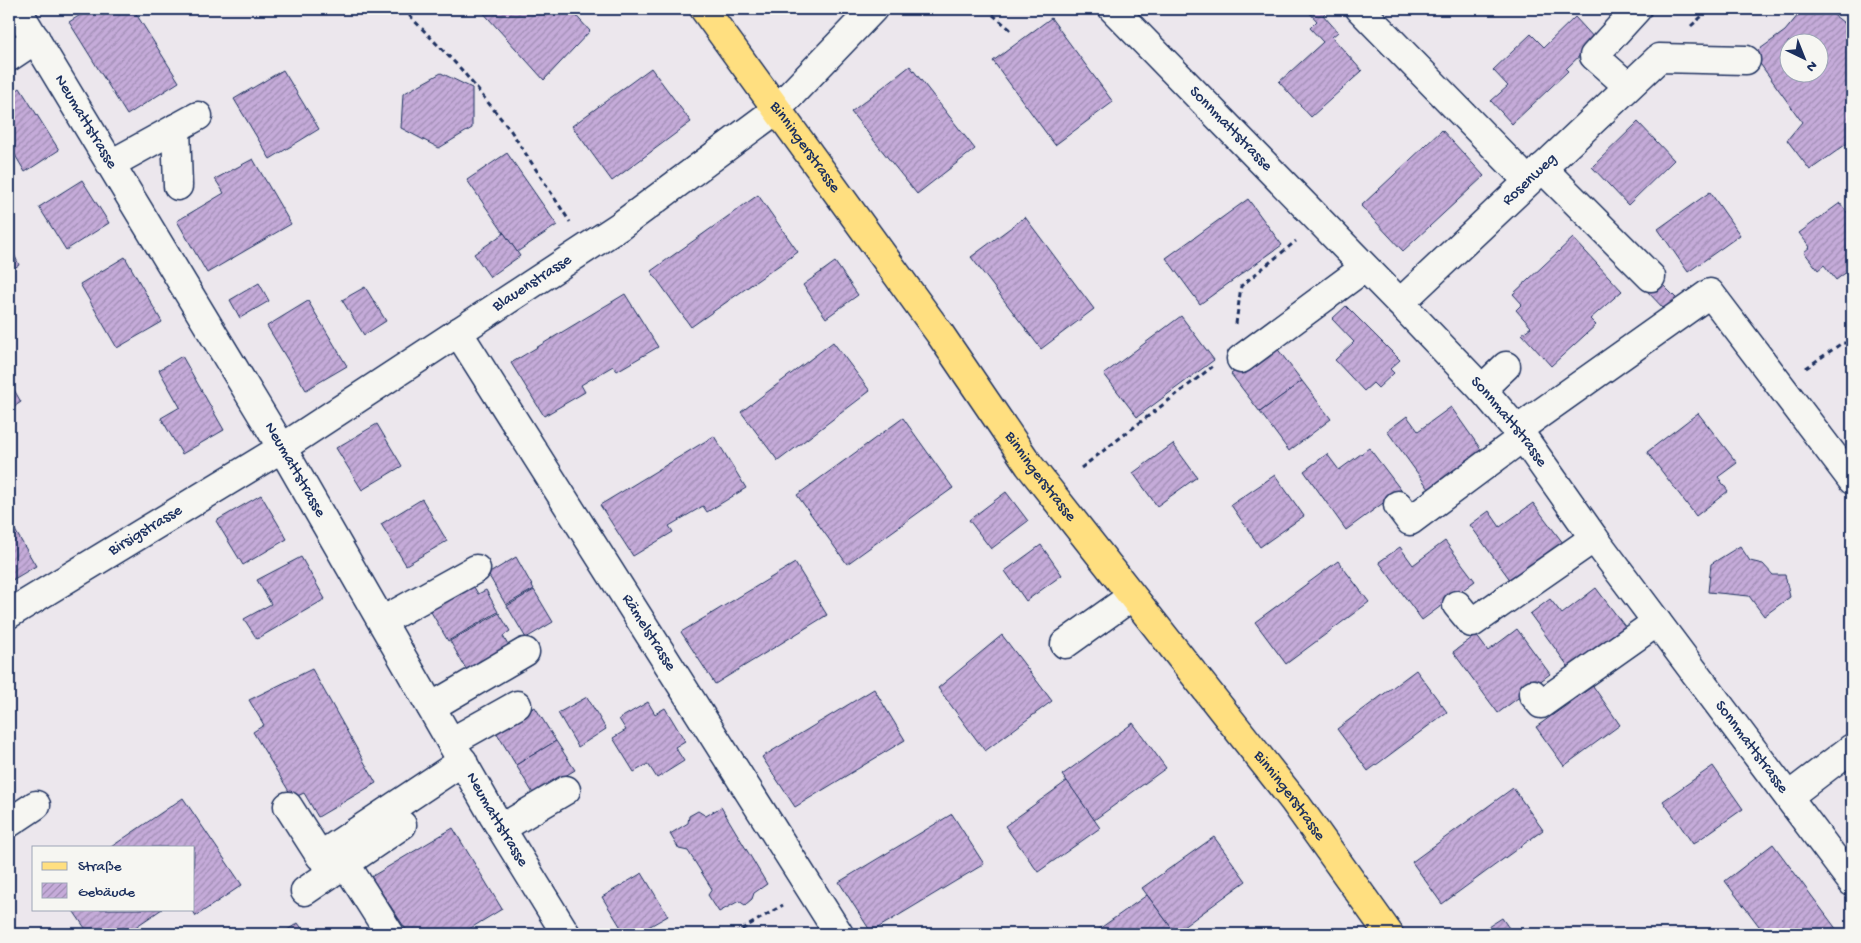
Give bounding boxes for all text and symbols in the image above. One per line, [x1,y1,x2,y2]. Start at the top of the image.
north arrow [1778,32,1828,82]
text: N [1802,56,1820,75]
street label: Neumattstrasse [50,71,121,173]
street label: Sonnmattstrasse [1185,83,1277,176]
street label: Binningerstrasse [764,97,844,197]
street label: Rosenweg [1499,150,1561,210]
street label: Blauenstrasse [488,250,576,317]
street label: Sonnmattstrasse [1466,373,1551,472]
street label: Neumattstrasse [259,419,330,521]
street label: Binningerstrasse [999,427,1080,526]
street label: Birsigstrasse [105,501,187,561]
street label: Rämelstrasse [617,591,680,675]
street label: Sonnmattstrasse [1710,697,1792,798]
street label: Binningerstrasse [1248,746,1330,845]
street label: Neumattstrasse [461,769,532,871]
legend [32,846,195,910]
text: Straße [78,858,122,876]
text: Gebäude [78,884,135,902]

